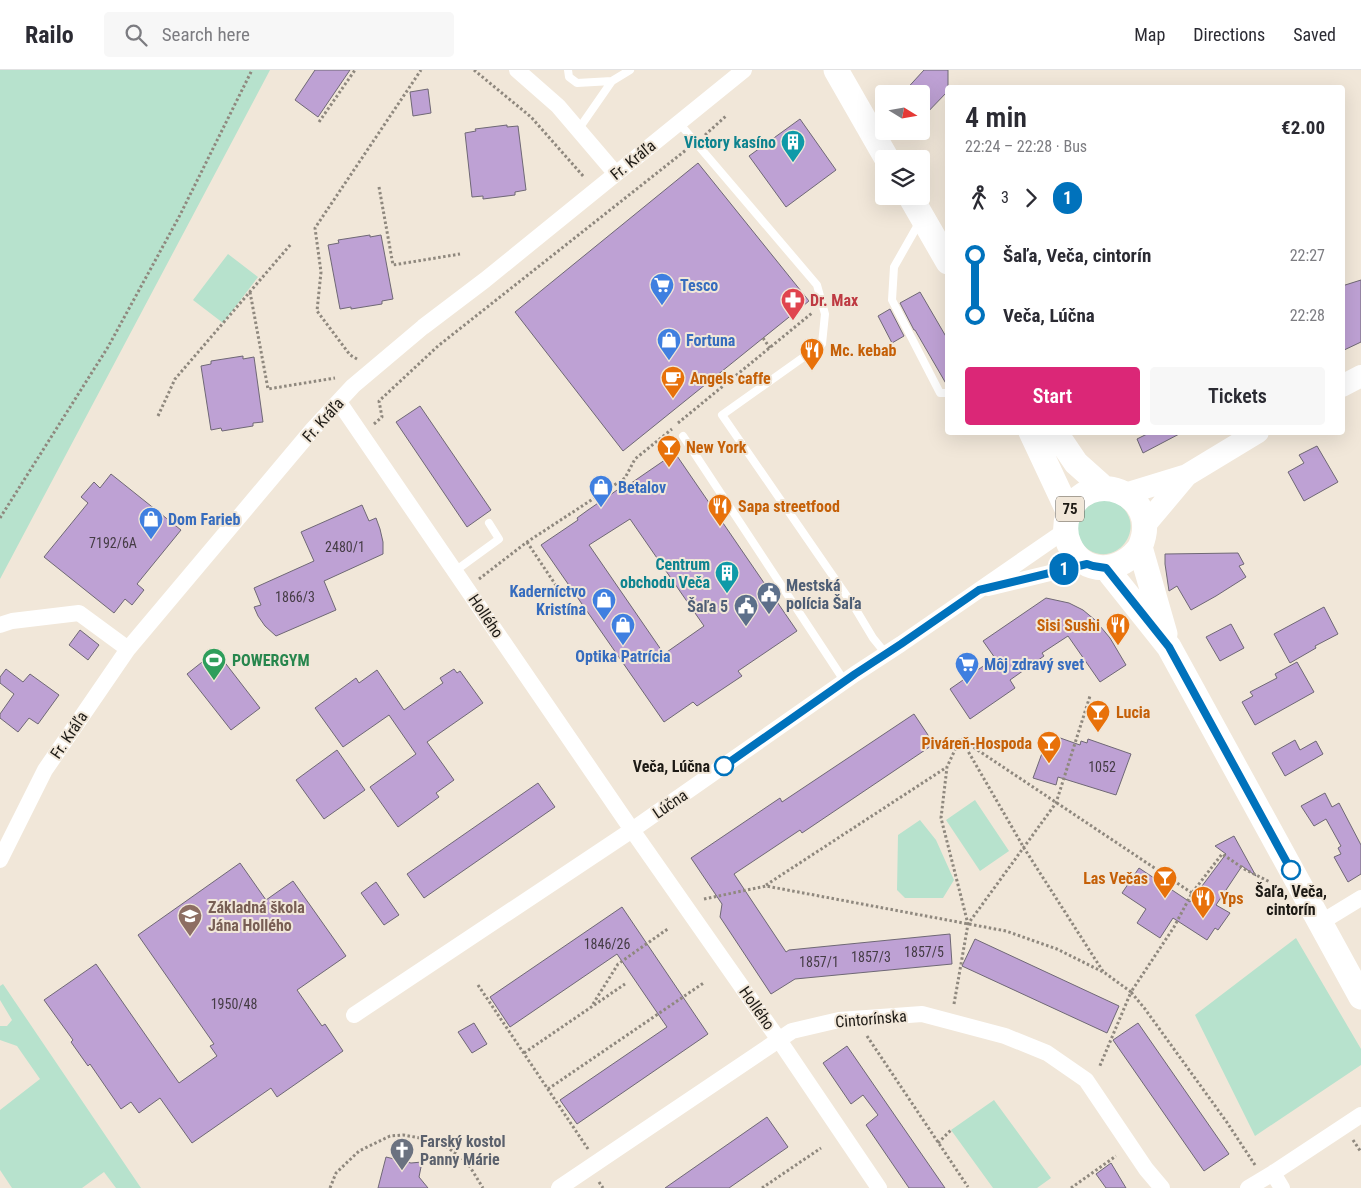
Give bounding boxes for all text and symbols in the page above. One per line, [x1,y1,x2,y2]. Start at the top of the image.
search box [104,12,454,57]
text: Railo [25,21,74,49]
icon: search [122,21,150,49]
text: Search here [162,23,250,46]
text: Map [1134,24,1165,45]
text: Directions [1193,24,1265,45]
text: Saved [1293,24,1336,45]
north arrow [875,85,930,140]
map controls [875,85,930,205]
text: 4 min [965,101,1027,134]
text: €2.00 [1281,116,1325,139]
building icon: Victory kasíno [780,129,806,163]
place label: Victory kasíno [684,133,776,152]
street label: Fr. Kráľa [607,136,659,184]
text: 22:24 – 22:28 · Bus [965,137,1087,156]
button: layers [875,150,930,205]
icon: walk [965,184,993,212]
icon: forward [1017,184,1045,212]
text: 1 [1063,187,1072,208]
text: 3 [1001,188,1009,207]
text: Šaľa, Veča, cintorín [1003,244,1151,267]
text: 22:27 [1290,246,1325,265]
supermarket icon: Tesco [649,272,675,306]
place label: Tesco [680,276,718,295]
pharmacy icon: Dr. Max [780,287,806,321]
place label: Dr. Max [810,291,859,310]
text: Veča, Lúčna [1003,304,1095,327]
text: 22:28 [1290,306,1325,325]
shop icon: Fortuna [656,327,682,361]
place label: Fortuna [686,331,736,350]
restaurant icon: Mc. kebab [799,337,825,371]
place label: Mc. kebab [830,341,896,360]
cafe icon: Angels caffe [660,365,686,399]
button: Start [965,367,1140,425]
button: Tickets [1150,367,1325,425]
place label: Angels caffe [690,369,771,388]
street label: Fr. Kráľa [298,394,348,446]
bar icon: New York [656,434,682,468]
place label: New York [686,438,747,457]
shop icon: Betalov [588,474,614,508]
place label: Betalov [618,478,666,497]
restaurant icon: Sapa streetfood [707,493,733,527]
road number: 75 [1056,496,1084,522]
place label: Sapa streetfood [738,497,840,516]
shop icon: Dom Farieb [138,506,164,540]
place label: Dom Farieb [168,510,240,529]
house number: 7192/6A [89,535,137,551]
house number: 2480/1 [325,539,365,555]
line badge: 1 [1048,553,1080,585]
place label: Centrum obchodu Veča [620,555,710,592]
text: 1 [1059,558,1069,579]
building icon: Centrum obchodu Veča [714,560,740,594]
place label: Mestská polícia Šaľa [786,576,862,613]
public building icon: Mestská polícia Šaľa [756,581,782,615]
place label: Kaderníctvo Kristína [509,582,586,619]
shop icon: Kaderníctvo Kristína [591,587,617,621]
house number: 1866/3 [275,589,315,605]
street label: Hollého [465,591,507,641]
public building icon: Šaľa 5 [733,593,759,627]
place label: Šaľa 5 [687,597,728,616]
shop icon: Optika Patrícia [610,612,636,646]
restaurant icon: Sisi Sushi [1105,612,1131,646]
place label: Sisi Sushi [1037,616,1100,635]
sports icon: POWERGYM [201,647,227,681]
place label: Optika Patrícia [575,647,671,666]
place label: POWERGYM [232,651,310,670]
supermarket icon: Môj zdravý svet [954,651,980,685]
place label: Môj zdravý svet [984,655,1084,674]
bar icon: Lucia [1085,699,1111,733]
place label: Lucia [1116,703,1151,722]
street label: Fr. Kráľa [46,708,92,762]
bar icon: Piváreň-Hospoda [1036,730,1062,764]
place label: Piváreň-Hospoda [921,734,1032,753]
marker: Veča, Lúčna [714,756,734,776]
place label: Veča, Lúčna [633,757,710,776]
house number: 1052 [1088,759,1116,775]
street label: Lúčna [649,786,691,822]
marker: Šaľa, Veča, cintorín [1281,860,1301,880]
bar icon: Las Večas [1152,865,1178,899]
place label: Las Večas [1083,869,1148,888]
place label: Šaľa, Veča, cintorín [1255,882,1327,919]
restaurant icon: Yps [1190,885,1216,919]
place label: Yps [1220,889,1244,908]
place label: Základná škola Jána Hollého [208,898,305,935]
school or university icon: Základná škola Jána Hollého [177,903,203,937]
house number: 1846/26 [584,936,630,952]
house number: 1857/5 [904,944,944,960]
house number: 1857/3 [851,949,891,965]
house number: 1857/1 [799,954,839,970]
street label: Hollého [735,983,779,1033]
house number: 1950/48 [211,996,257,1012]
street label: Cintorínska [834,1006,908,1032]
place label: Farský kostol Panny Márie [420,1132,505,1169]
church icon: Farský kostol Panny Márie [389,1137,415,1171]

